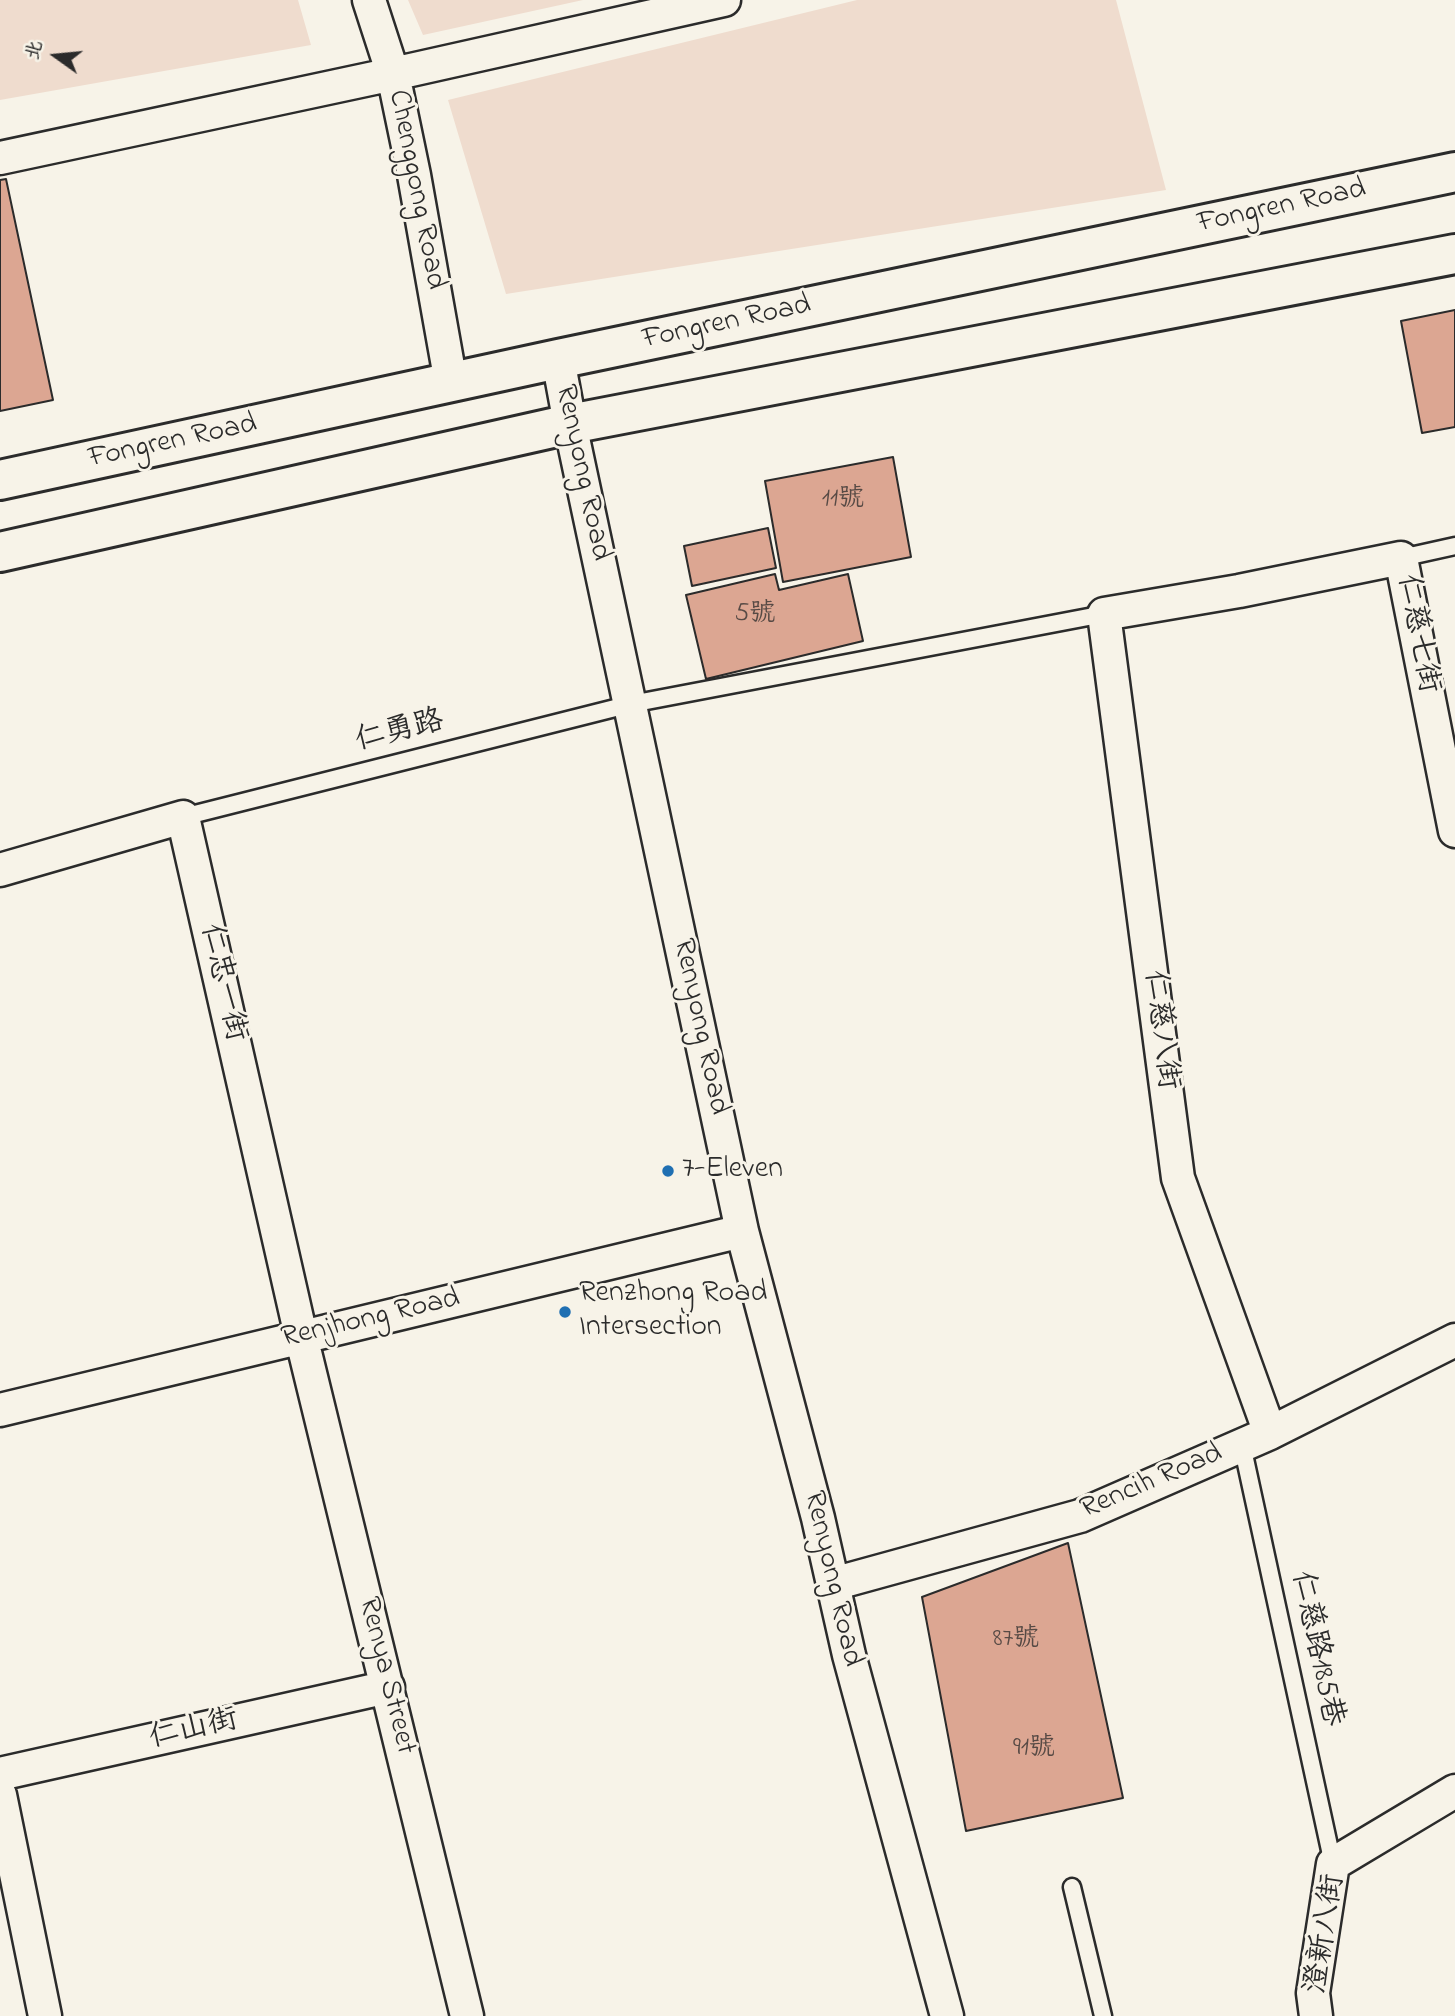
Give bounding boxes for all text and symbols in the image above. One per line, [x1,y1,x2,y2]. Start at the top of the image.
north arrow [21,21,91,91]
text: 北 [20,38,51,63]
street label: Chenggong Road [378,87,452,293]
street label: Fongren Road [1195,173,1369,243]
street label: Fongren Road [640,289,814,359]
street label: Renyong Road [545,382,617,564]
street label: Fongren Road [86,408,260,478]
house number: 11號 [822,485,864,517]
street label: 仁慈七街 [1387,572,1445,696]
house number: 5號 [735,600,775,632]
street label: 仁勇路 [352,705,448,761]
street label: 仁忠一街 [190,920,252,1046]
street label: Renyong Road [663,936,735,1118]
street label: 仁慈八街 [1134,968,1184,1092]
place label: 7-Eleven [682,1153,783,1189]
marker: 7-Eleven [660,1163,676,1179]
place label: Renzhong Road Intersection [579,1277,767,1348]
street label: Renjhong Road [278,1282,464,1358]
marker: Renzhong Road Intersection [557,1304,573,1320]
street label: Rencih Road [1076,1437,1228,1529]
street label: Renyong Road [793,1488,869,1670]
street label: 仁慈路185巷 [1281,1568,1349,1730]
street label: Renya Street [348,1594,422,1758]
house number: 87號 [993,1625,1039,1657]
street label: 仁山街 [146,1703,242,1759]
house number: 91號 [1013,1734,1055,1766]
street label: 澄新八街 [1300,1872,1354,1996]

